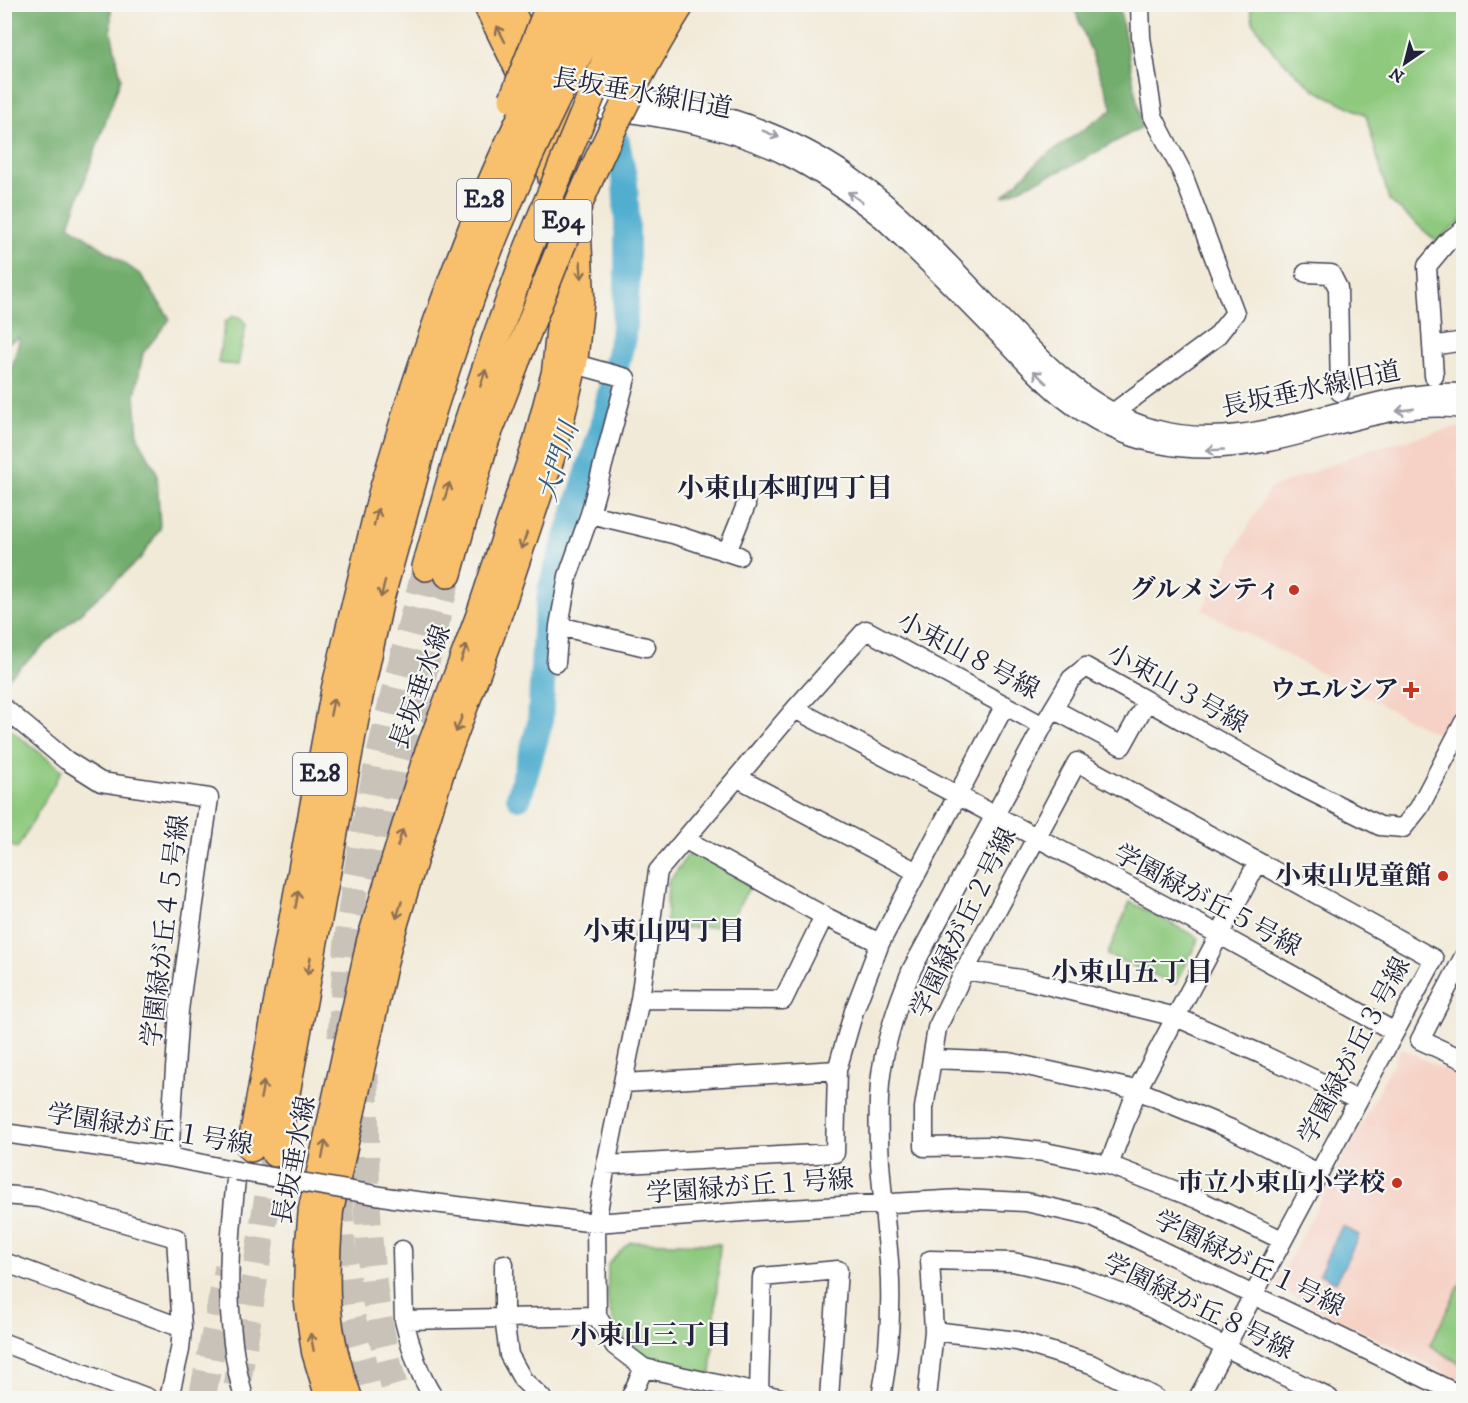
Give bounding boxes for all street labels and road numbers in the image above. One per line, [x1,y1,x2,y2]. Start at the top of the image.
street label: 長坂垂水線旧道 [550,62,734,126]
road number: E28 [457,179,511,221]
road number: E94 [534,200,592,242]
street label: 長坂垂水線旧道 [1219,355,1403,425]
street label: 小束山８号線 [891,605,1045,707]
street label: 長坂垂水線 [383,620,459,754]
street label: 小束山３号線 [1101,637,1253,741]
road number: E28 [293,753,347,795]
street label: 学園緑が丘４５号線 [135,813,197,1049]
street label: 学園緑が丘２号線 [904,822,1024,1024]
street label: 学園緑が丘５号線 [1107,838,1307,964]
street label: 学園緑が丘３号線 [1292,951,1418,1151]
street label: 長坂垂水線 [266,1093,324,1227]
street label: 学園緑が丘１号線 [45,1097,255,1163]
street label: 学園緑が丘１号線 [645,1163,855,1211]
street label: 学園緑が丘１号線 [1148,1204,1350,1324]
street label: 学園緑が丘８号線 [1097,1247,1299,1367]

